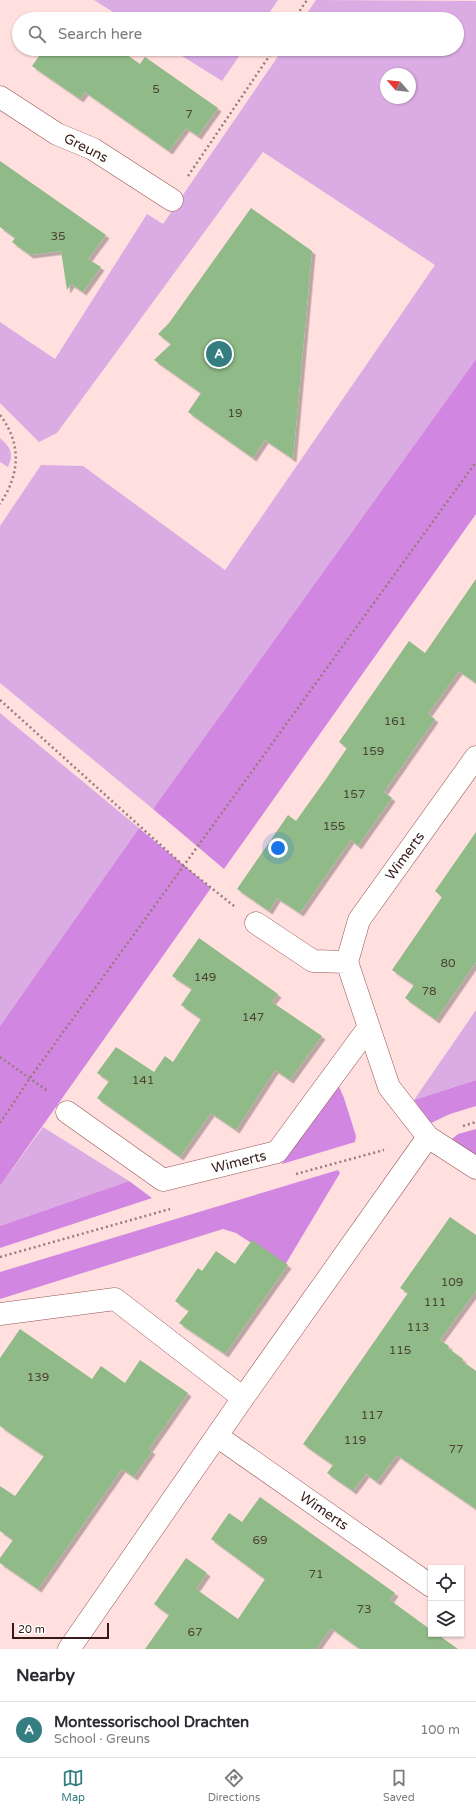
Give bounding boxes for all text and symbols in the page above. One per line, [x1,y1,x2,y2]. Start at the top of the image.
search box [12,12,464,56]
icon: search [26,23,48,45]
text: Search here [58,25,142,43]
north arrow [380,68,416,104]
house number: 5 [152,82,160,96]
house number: 7 [185,107,193,121]
street label: Greuns [61,130,111,166]
house number: 35 [50,229,66,243]
pin: A [206,339,232,369]
house number: 19 [227,406,243,420]
house number: 161 [384,714,406,728]
house number: 159 [362,744,384,758]
house number: 157 [343,787,365,801]
house number: 155 [323,819,345,833]
street label: Wimerts [382,828,428,884]
your location [268,838,288,858]
house number: 80 [440,956,456,970]
house number: 149 [194,970,216,984]
house number: 78 [421,984,437,998]
house number: 147 [242,1010,264,1024]
house number: 141 [132,1073,154,1087]
street label: Wimerts [210,1147,268,1177]
house number: 109 [441,1275,463,1289]
house number: 111 [424,1295,446,1309]
house number: 113 [407,1320,429,1334]
house number: 115 [389,1343,411,1357]
house number: 139 [27,1370,49,1384]
house number: 117 [361,1408,383,1422]
house number: 119 [344,1433,366,1447]
house number: 77 [448,1442,464,1456]
street label: Wimerts [296,1488,352,1534]
house number: 69 [252,1533,268,1547]
map controls [428,1565,464,1637]
button: locate [428,1565,464,1601]
house number: 71 [308,1567,324,1581]
button: layers [428,1601,464,1637]
house number: 73 [356,1602,372,1616]
scale bar [12,1621,109,1640]
text: 20 m [18,1623,45,1636]
house number: 67 [187,1625,203,1639]
text: Nearby [16,1665,75,1686]
text: Montessorischool Drachten [54,1713,249,1731]
text: A [24,1722,34,1738]
text: 100 m [420,1722,460,1738]
text: School · Greuns [54,1731,150,1747]
tab: Map [61,1767,85,1804]
tab: Directions [208,1767,260,1804]
tab: Saved [383,1767,415,1804]

